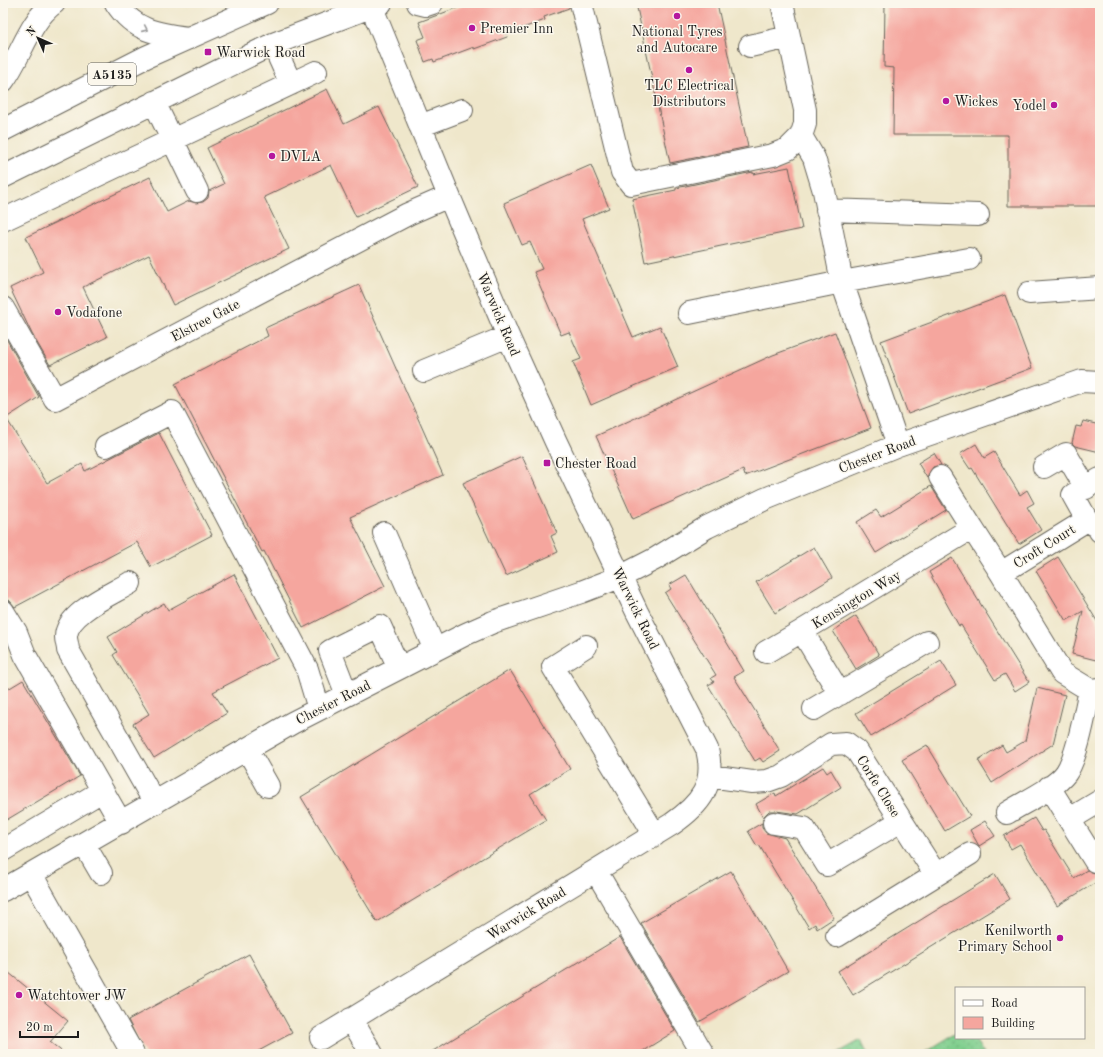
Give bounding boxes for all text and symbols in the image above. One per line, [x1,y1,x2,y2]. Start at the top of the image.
marker: National Tyres and Autocare [672,11,682,21]
north arrow [18,18,58,58]
place label: Premier Inn [480,22,554,36]
marker: Premier Inn [467,23,477,33]
one-way arrow [141,24,148,32]
text: N [25,25,39,39]
place label: National Tyres and Autocare [631,25,723,55]
place label: Warwick Road [216,46,306,60]
marker: Warwick Road [203,47,213,57]
road number: A5135 [88,63,136,85]
marker: TLC Electrical Distributors [684,65,694,75]
place label: TLC Electrical Distributors [644,79,734,109]
place label: Wickes [954,95,998,109]
marker: Wickes [941,96,951,106]
place label: Yodel [1012,99,1046,113]
marker: Yodel [1049,100,1059,110]
place label: DVLA [280,150,321,164]
marker: DVLA [267,151,277,161]
street label: Warwick Road [474,270,522,358]
street label: Elstree Gate [169,297,242,345]
place label: Vodafone [66,306,122,320]
marker: Vodafone [53,307,63,317]
street label: Chester Road [837,434,918,476]
place label: Chester Road [555,457,637,471]
marker: Chester Road [542,458,552,468]
street label: Croft Court [1011,522,1078,571]
street label: Warwick Road [609,565,661,652]
street label: Kensington Way [810,568,904,632]
street label: Chester Road [294,678,373,728]
street label: Corfe Close [854,753,903,820]
street label: Warwick Road [484,885,569,943]
place label: Kenilworth Primary School [958,924,1052,954]
marker: Kenilworth Primary School [1055,933,1065,943]
legend [955,987,1085,1039]
place label: Watchtower JW [27,989,127,1003]
marker: Watchtower JW [14,990,24,1000]
text: Road [991,998,1018,1010]
scale bar [20,1013,78,1039]
text: Building [991,1018,1035,1030]
text: 20 m [26,1022,53,1034]

